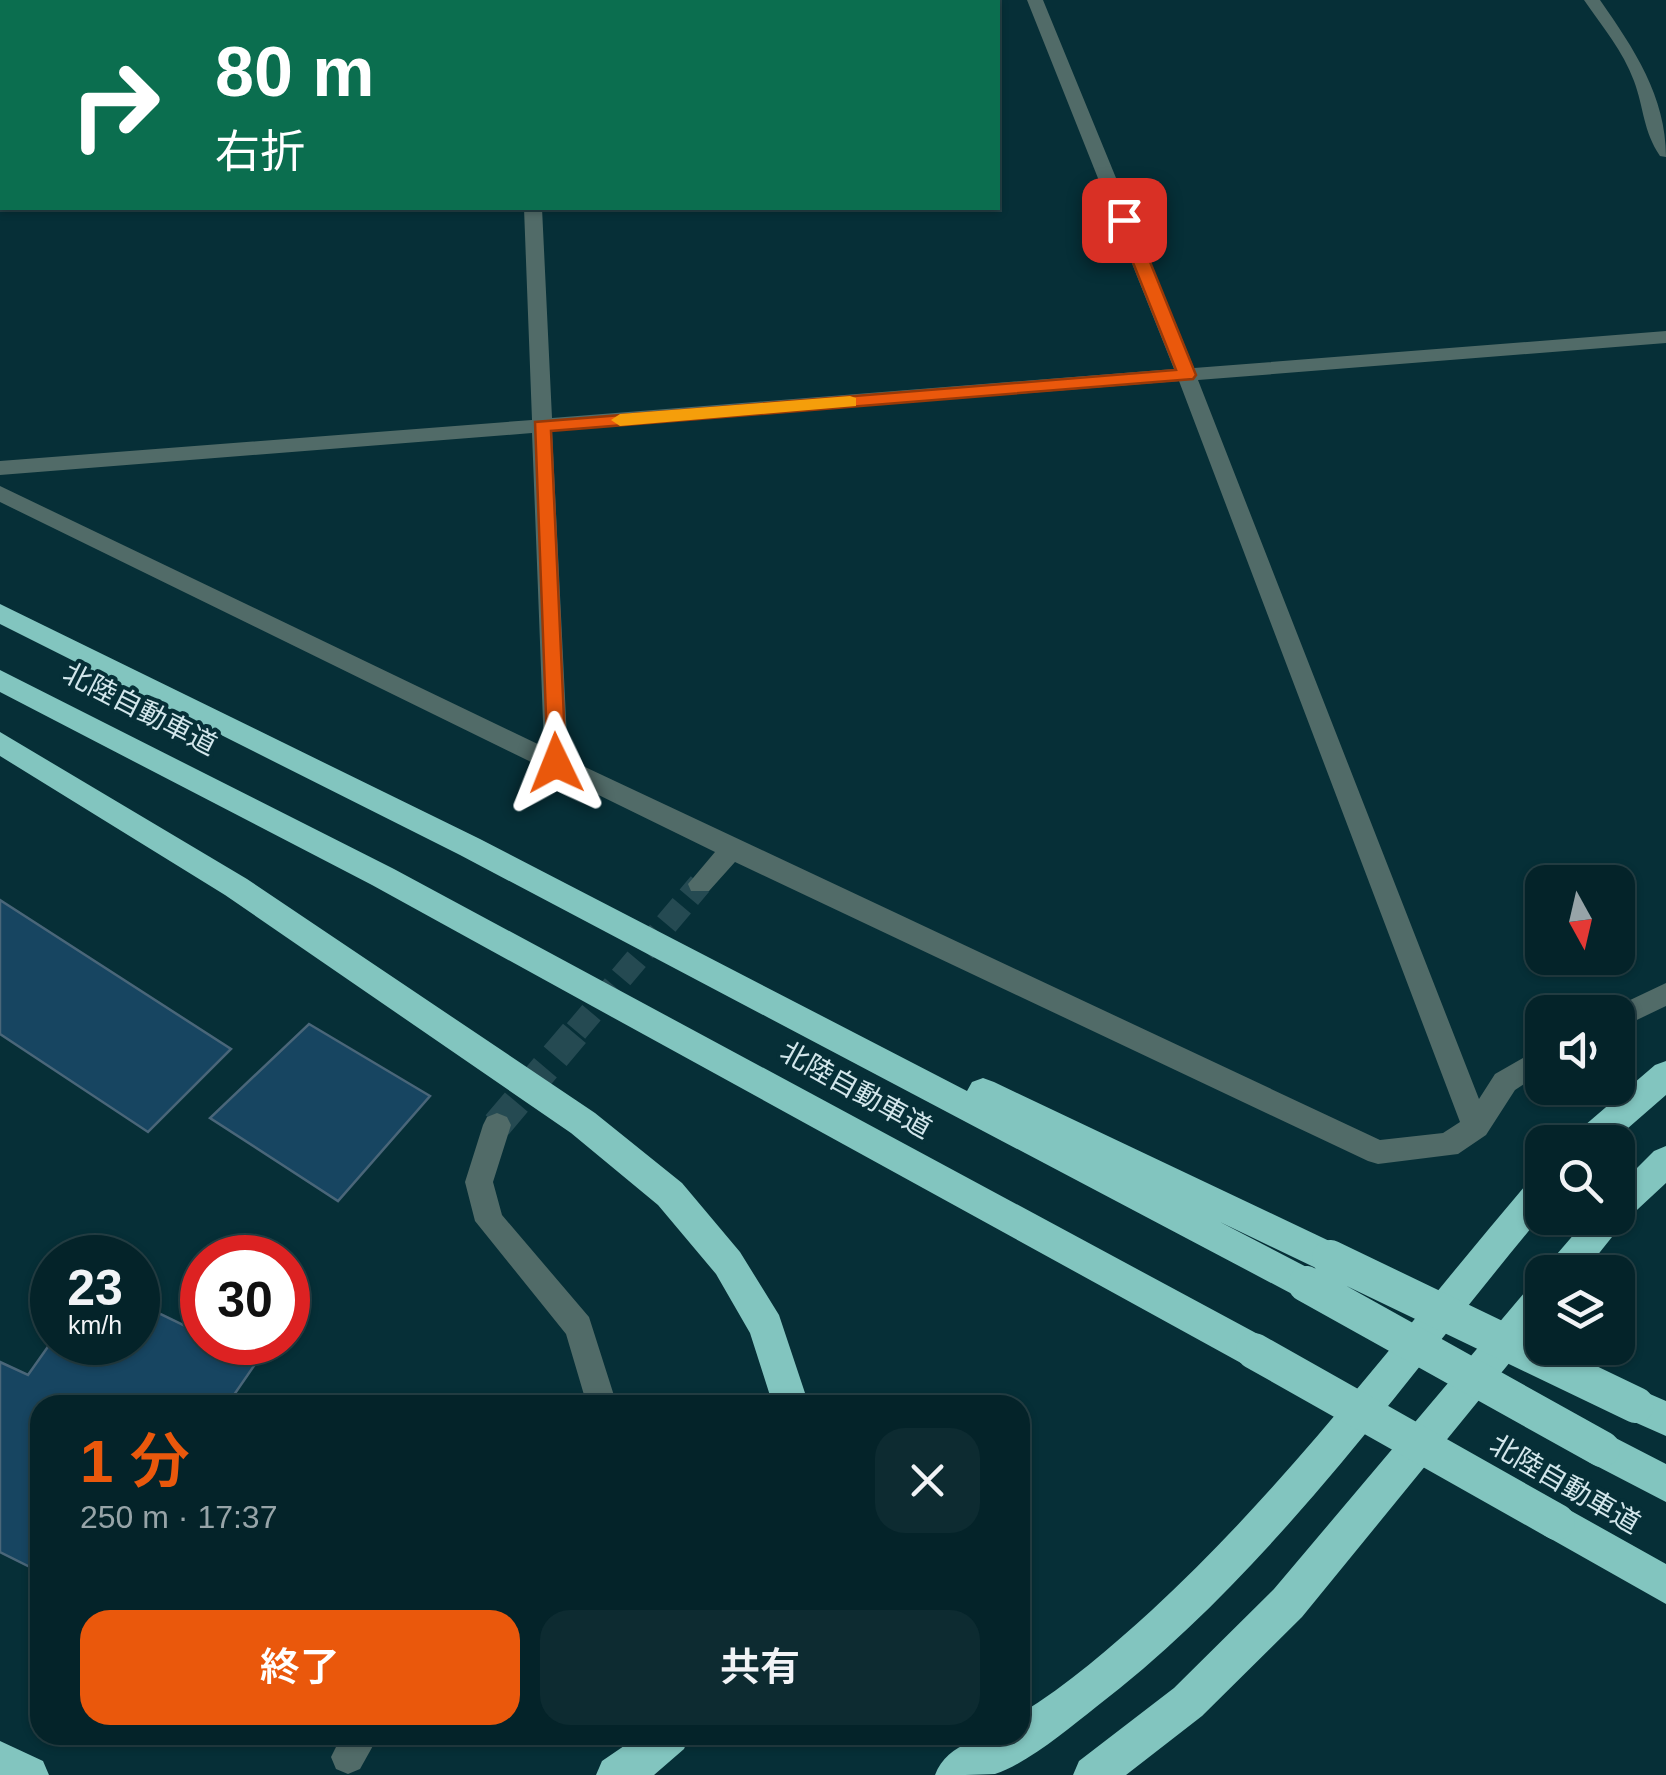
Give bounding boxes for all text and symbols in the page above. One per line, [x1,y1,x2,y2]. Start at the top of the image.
text: 80 m [215,33,375,111]
icon: right [50,40,180,170]
text: 右折 [215,126,305,177]
pin [1082,178,1167,263]
icon: arrive [1097,193,1152,248]
street label: 北陸自動車道 [58,657,222,761]
position arrow [504,711,608,815]
north arrow [1525,865,1635,975]
map controls [1525,865,1635,1365]
button: sound [1525,995,1635,1105]
street label: 北陸自動車道 [775,1036,937,1144]
button: search [1525,1125,1635,1235]
speed limit sign: 30 [180,1235,310,1365]
button: layers [1525,1255,1635,1365]
text: 23 [67,1260,123,1316]
text: km/h [68,1311,122,1339]
text: 1 分 [80,1428,190,1495]
button: close [875,1428,980,1533]
street label: 北陸自動車道 [1484,1429,1646,1539]
text: 250 m · 17:37 [80,1499,277,1535]
button: 終了 [80,1610,520,1725]
button: 共有 [540,1610,980,1725]

